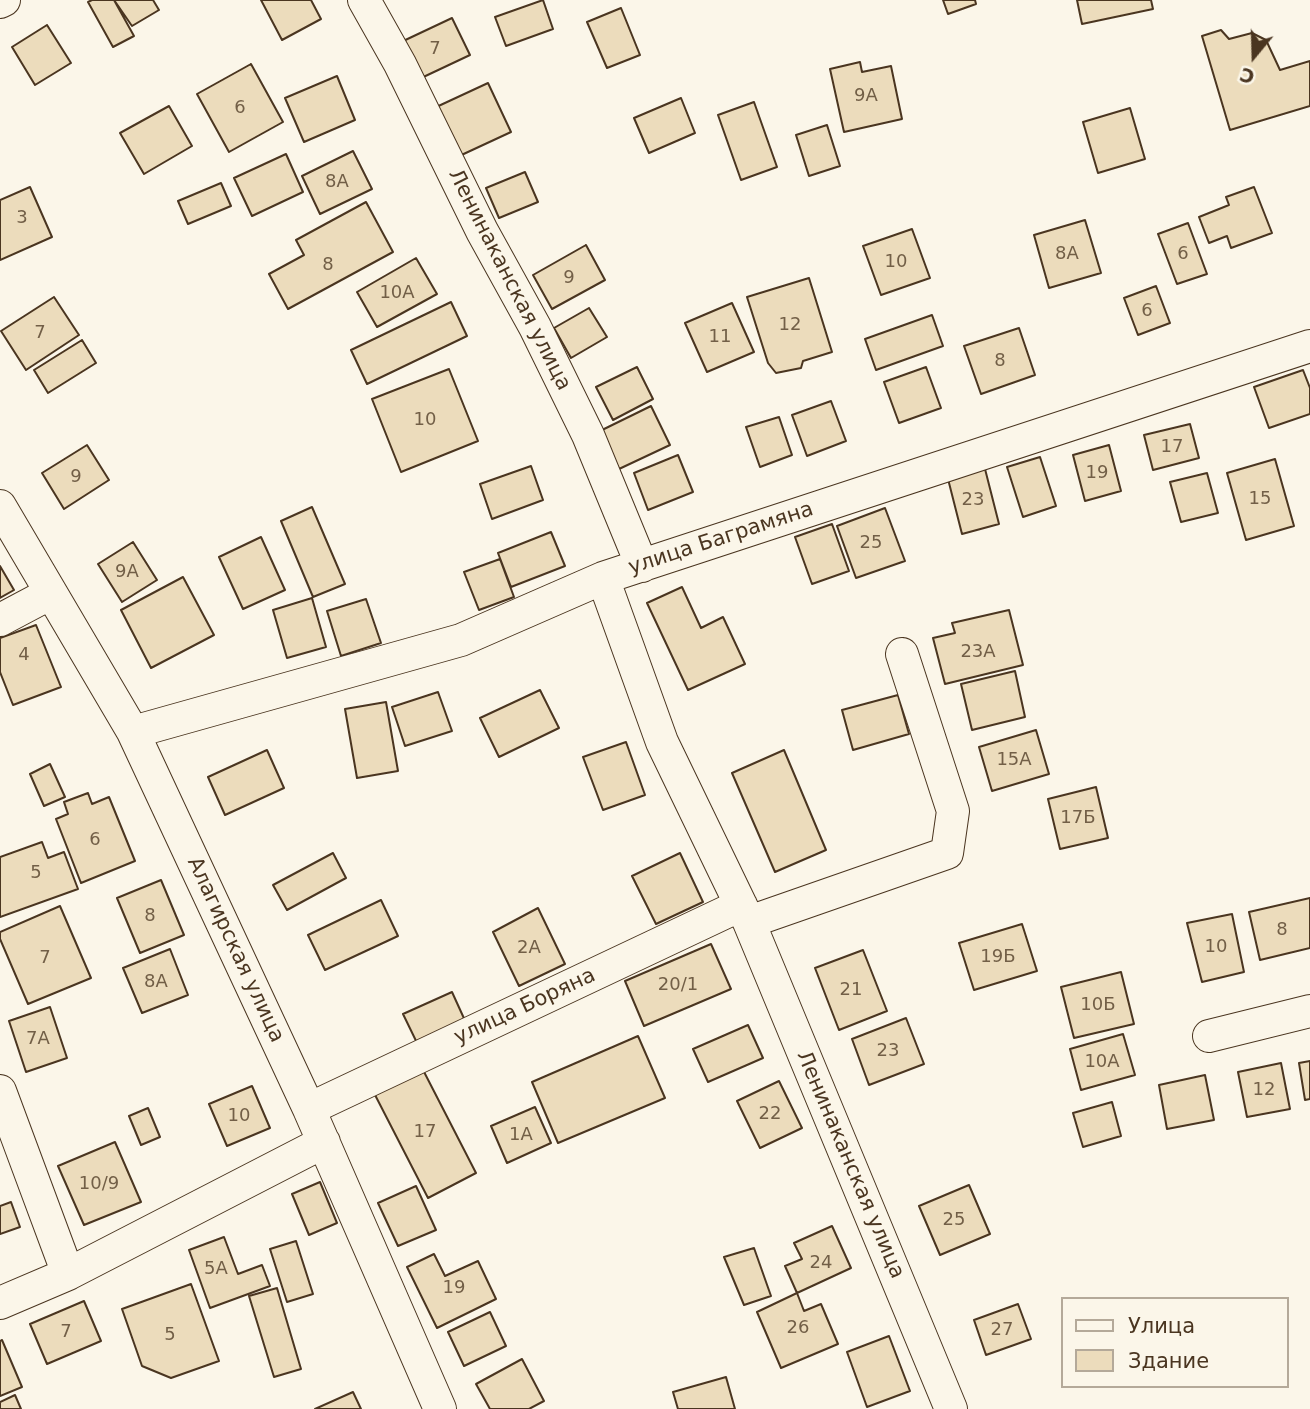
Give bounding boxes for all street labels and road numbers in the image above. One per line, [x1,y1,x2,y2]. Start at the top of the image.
street label: Ленинаканская улица [442,165,576,395]
street label: улица Баграмяна [625,497,817,581]
street label: Алагирская улица [181,853,289,1047]
street label: улица Боряна [450,963,600,1051]
street label: Ленинаканская улица [791,1047,909,1283]

